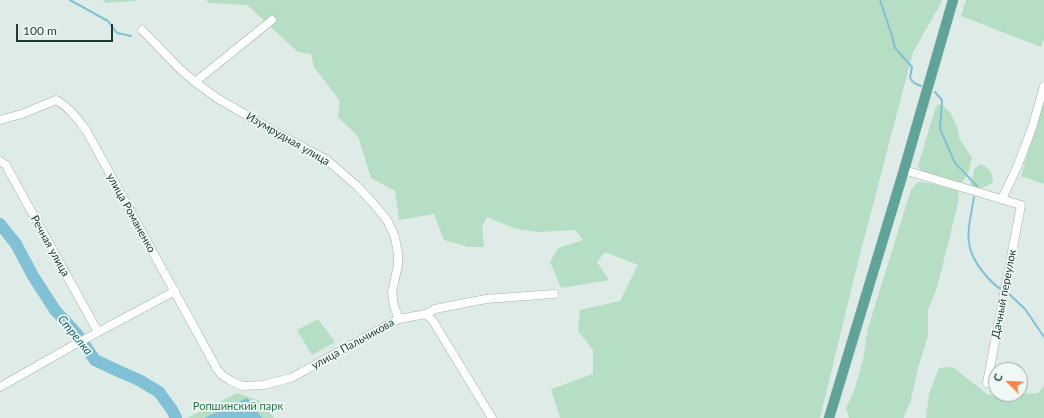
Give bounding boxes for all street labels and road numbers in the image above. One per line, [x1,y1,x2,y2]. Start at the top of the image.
street label: Изумрудная улица [244,110,332,168]
street label: улица Романенко [104,171,158,255]
street label: Речная улица [28,213,72,279]
street label: Дачный переулок [989,248,1019,340]
street label: улица Пальчикова [309,316,397,372]

